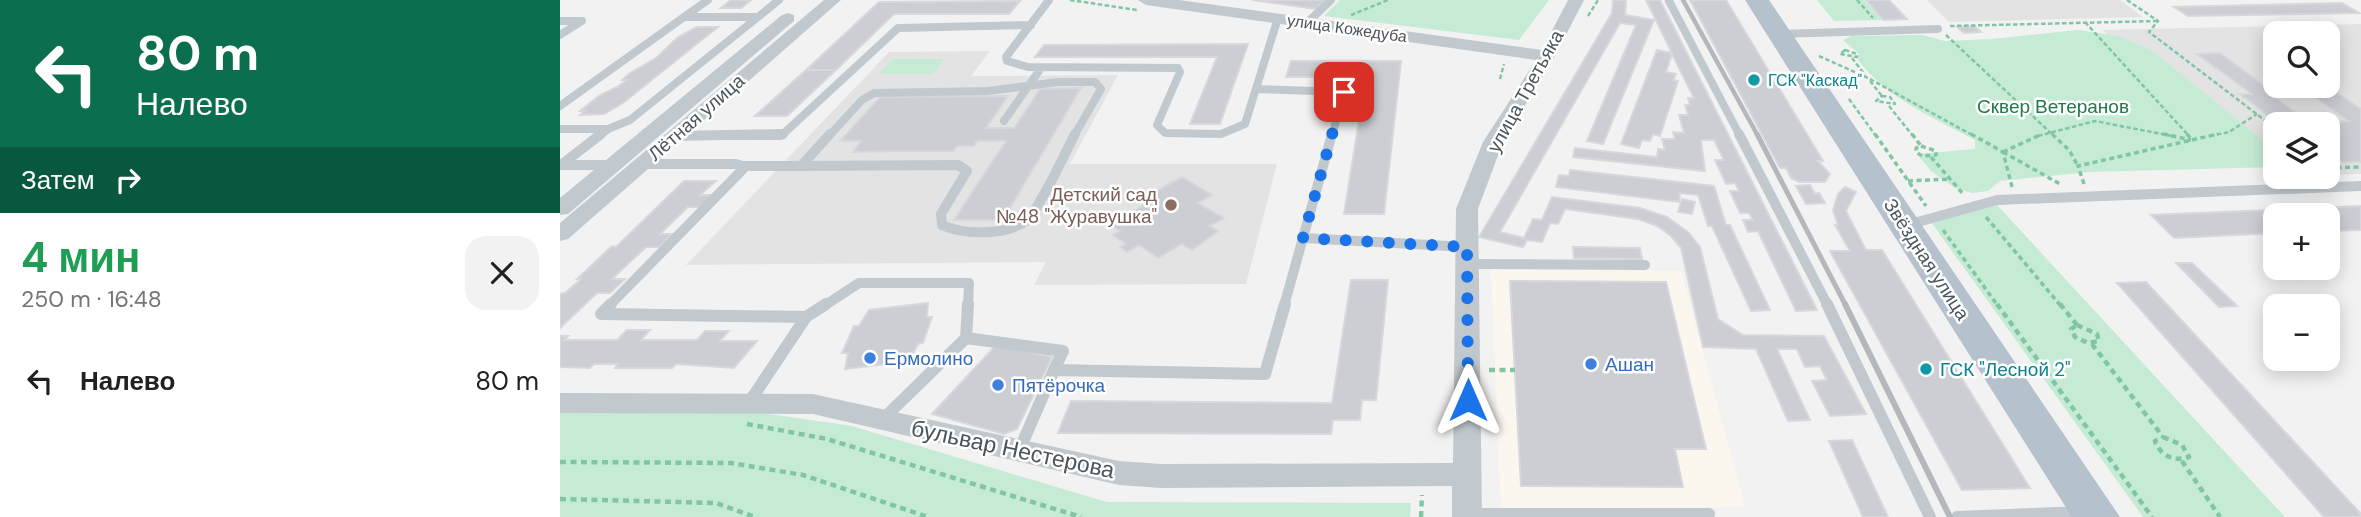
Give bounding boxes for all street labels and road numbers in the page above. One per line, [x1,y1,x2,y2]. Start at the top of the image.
street label: улица Кожедуба [1286,10,1408,47]
street label: улица Третьяка [1481,25,1570,157]
street label: Лётная улица [643,68,750,166]
street label: Звёздная улица [1878,194,1975,325]
street label: бульвар Нестерова [909,413,1118,485]

